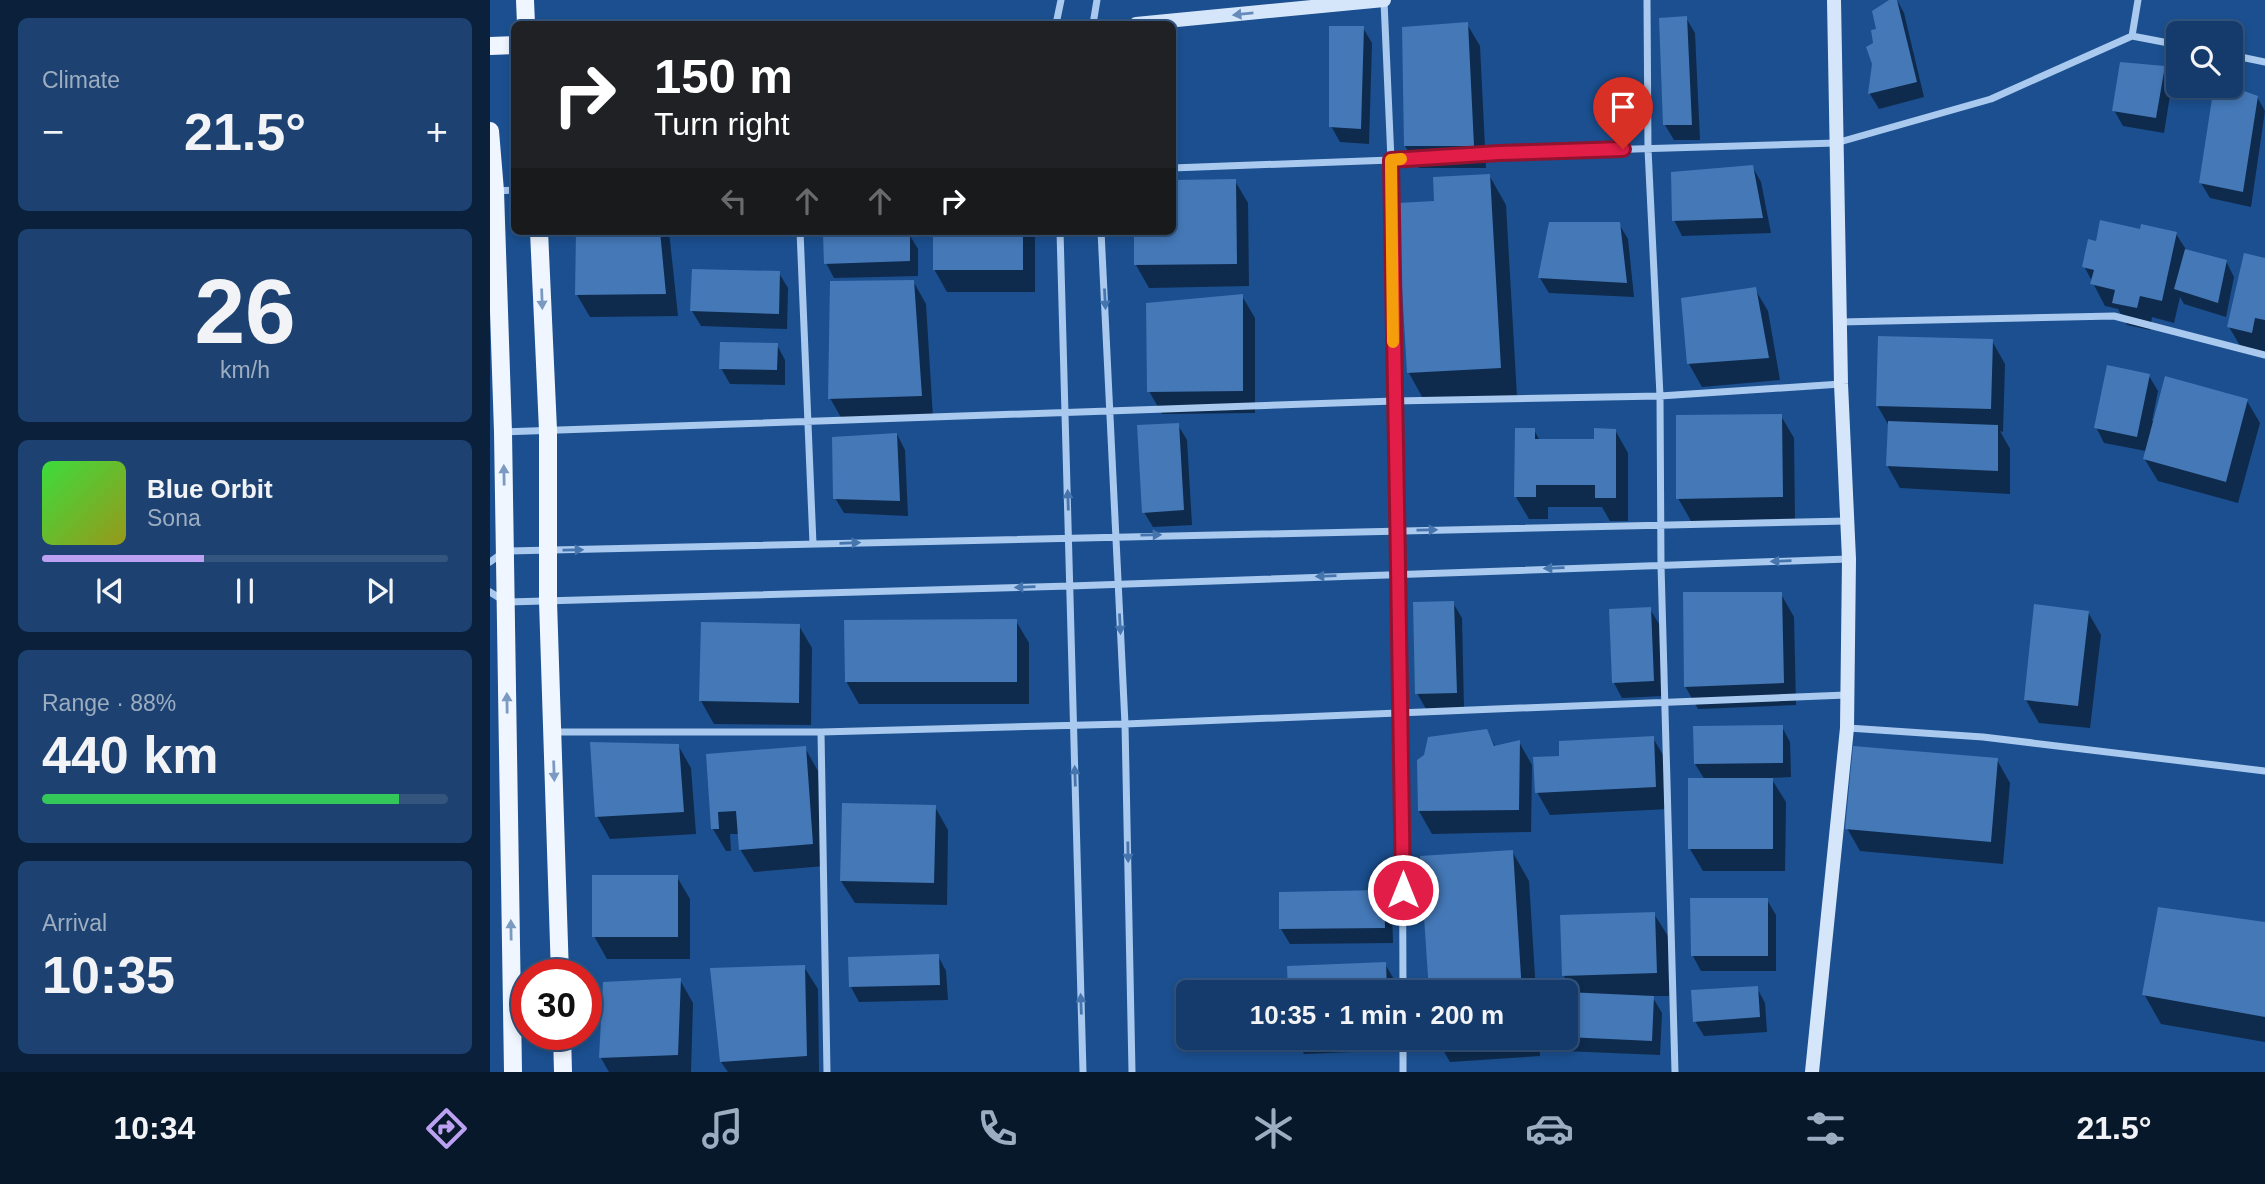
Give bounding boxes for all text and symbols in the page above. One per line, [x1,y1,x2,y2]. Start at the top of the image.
one-way arrow [1231,9,1253,20]
map controls [2166,21,2243,98]
button: search [2166,21,2243,98]
icon: right [539,49,630,140]
text: 150 m [654,49,793,103]
text: Climate [42,67,120,93]
pin [1593,77,1653,149]
icon: arrive [1604,88,1642,126]
text: 21.5° [184,103,306,161]
text: Turn right [654,106,790,142]
text: − [42,111,64,153]
text: + [426,111,448,153]
icon: left [715,182,753,220]
icon: ahead [788,182,826,220]
icon: ahead [861,182,899,220]
icon: right [934,182,972,220]
text: 26 [194,261,296,362]
one-way arrow [537,288,548,310]
one-way arrow [1099,288,1110,310]
text: km/h [220,357,270,383]
one-way arrow [498,464,510,486]
text: Blue Orbit [147,474,273,504]
one-way arrow [1062,489,1073,511]
text: Sona [147,505,201,531]
one-way arrow [1416,525,1438,536]
one-way arrow [1140,529,1162,541]
one-way arrow [839,537,861,549]
one-way arrow [563,544,585,555]
one-way arrow [1770,556,1792,567]
one-way arrow [1542,563,1564,574]
one-way arrow [1315,571,1337,582]
icon: previous [91,572,129,610]
icon: pause [226,572,264,610]
icon: next [361,572,399,610]
one-way arrow [1014,581,1036,593]
one-way arrow [1115,614,1126,636]
text: Range · 88% [42,690,176,716]
one-way arrow [502,692,513,714]
text: 440 km [42,726,218,784]
one-way arrow [548,761,559,783]
one-way arrow [1070,765,1081,787]
one-way arrow [1122,841,1133,863]
position arrow [1366,853,1440,927]
text: Arrival [42,910,107,936]
one-way arrow [505,919,517,941]
text: 10:35 [42,946,175,1004]
speed limit sign: 30 [511,959,602,1050]
one-way arrow [1076,993,1087,1015]
text: 10:35 · 1 min · 200 m [1250,1000,1504,1030]
icon: directions [422,1104,471,1153]
icon: music [698,1104,747,1153]
icon: phone [973,1104,1022,1153]
icon: climate [1249,1104,1298,1153]
icon: car [1525,1104,1574,1153]
icon: filters [1801,1104,1850,1153]
text: 10:34 [113,1110,195,1146]
text: 21.5° [2076,1110,2152,1146]

